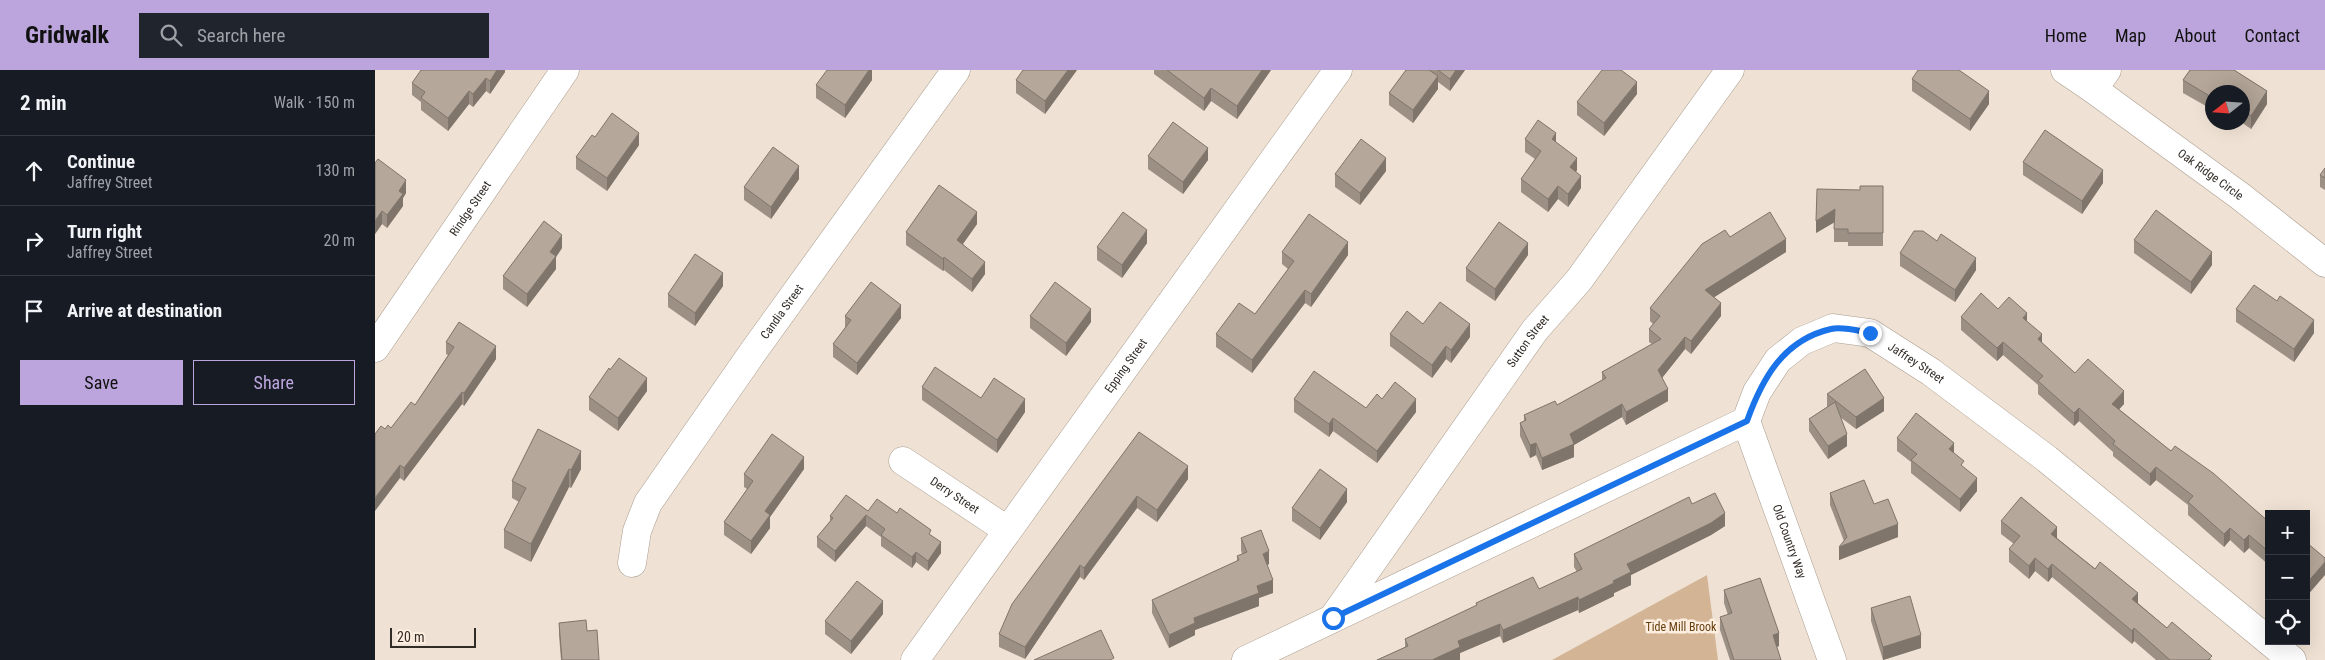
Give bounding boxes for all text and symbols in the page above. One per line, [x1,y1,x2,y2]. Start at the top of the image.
search box [139,13,489,58]
text: Gridwalk [25,21,109,49]
icon: search [157,21,185,49]
text: Search here [197,24,285,47]
text: Home [2045,25,2087,46]
text: Map [2115,25,2146,46]
text: About [2174,25,2216,46]
text: Contact [2244,25,2300,46]
north arrow [2205,85,2250,130]
text: 2 min [20,91,67,115]
text: Walk · 150 m [274,93,355,112]
street label: Oak Ridge Circle [2175,146,2246,203]
text: Continue [67,150,135,173]
icon: ahead [20,157,48,185]
text: 130 m [316,161,355,180]
text: Jaffrey Street [67,173,152,192]
street label: Rindge Street [447,178,494,239]
text: Turn right [67,220,142,243]
icon: right [20,227,48,255]
text: 20 m [323,231,355,250]
text: Jaffrey Street [67,243,152,262]
street label: Candia Street [758,281,807,342]
icon: arrive [20,297,48,325]
text: Arrive at destination [67,299,222,322]
street label: Sutton Street [1504,312,1552,370]
route end [1859,322,1882,345]
street label: Epping Street [1102,336,1150,396]
street label: Jaffrey Street [1885,339,1947,387]
button: Save [20,360,183,405]
button: Share [193,360,355,405]
street label: Derry Street [928,474,982,517]
street label: Old Country Way [1770,502,1809,580]
map controls [2265,510,2310,645]
button: + [2265,510,2310,555]
button: − [2265,555,2310,600]
button: locate [2265,600,2310,645]
route start [1322,607,1345,630]
park label: Tide Mill Brook [1646,620,1717,634]
scale bar [390,625,476,648]
text: 20 m [397,629,425,645]

